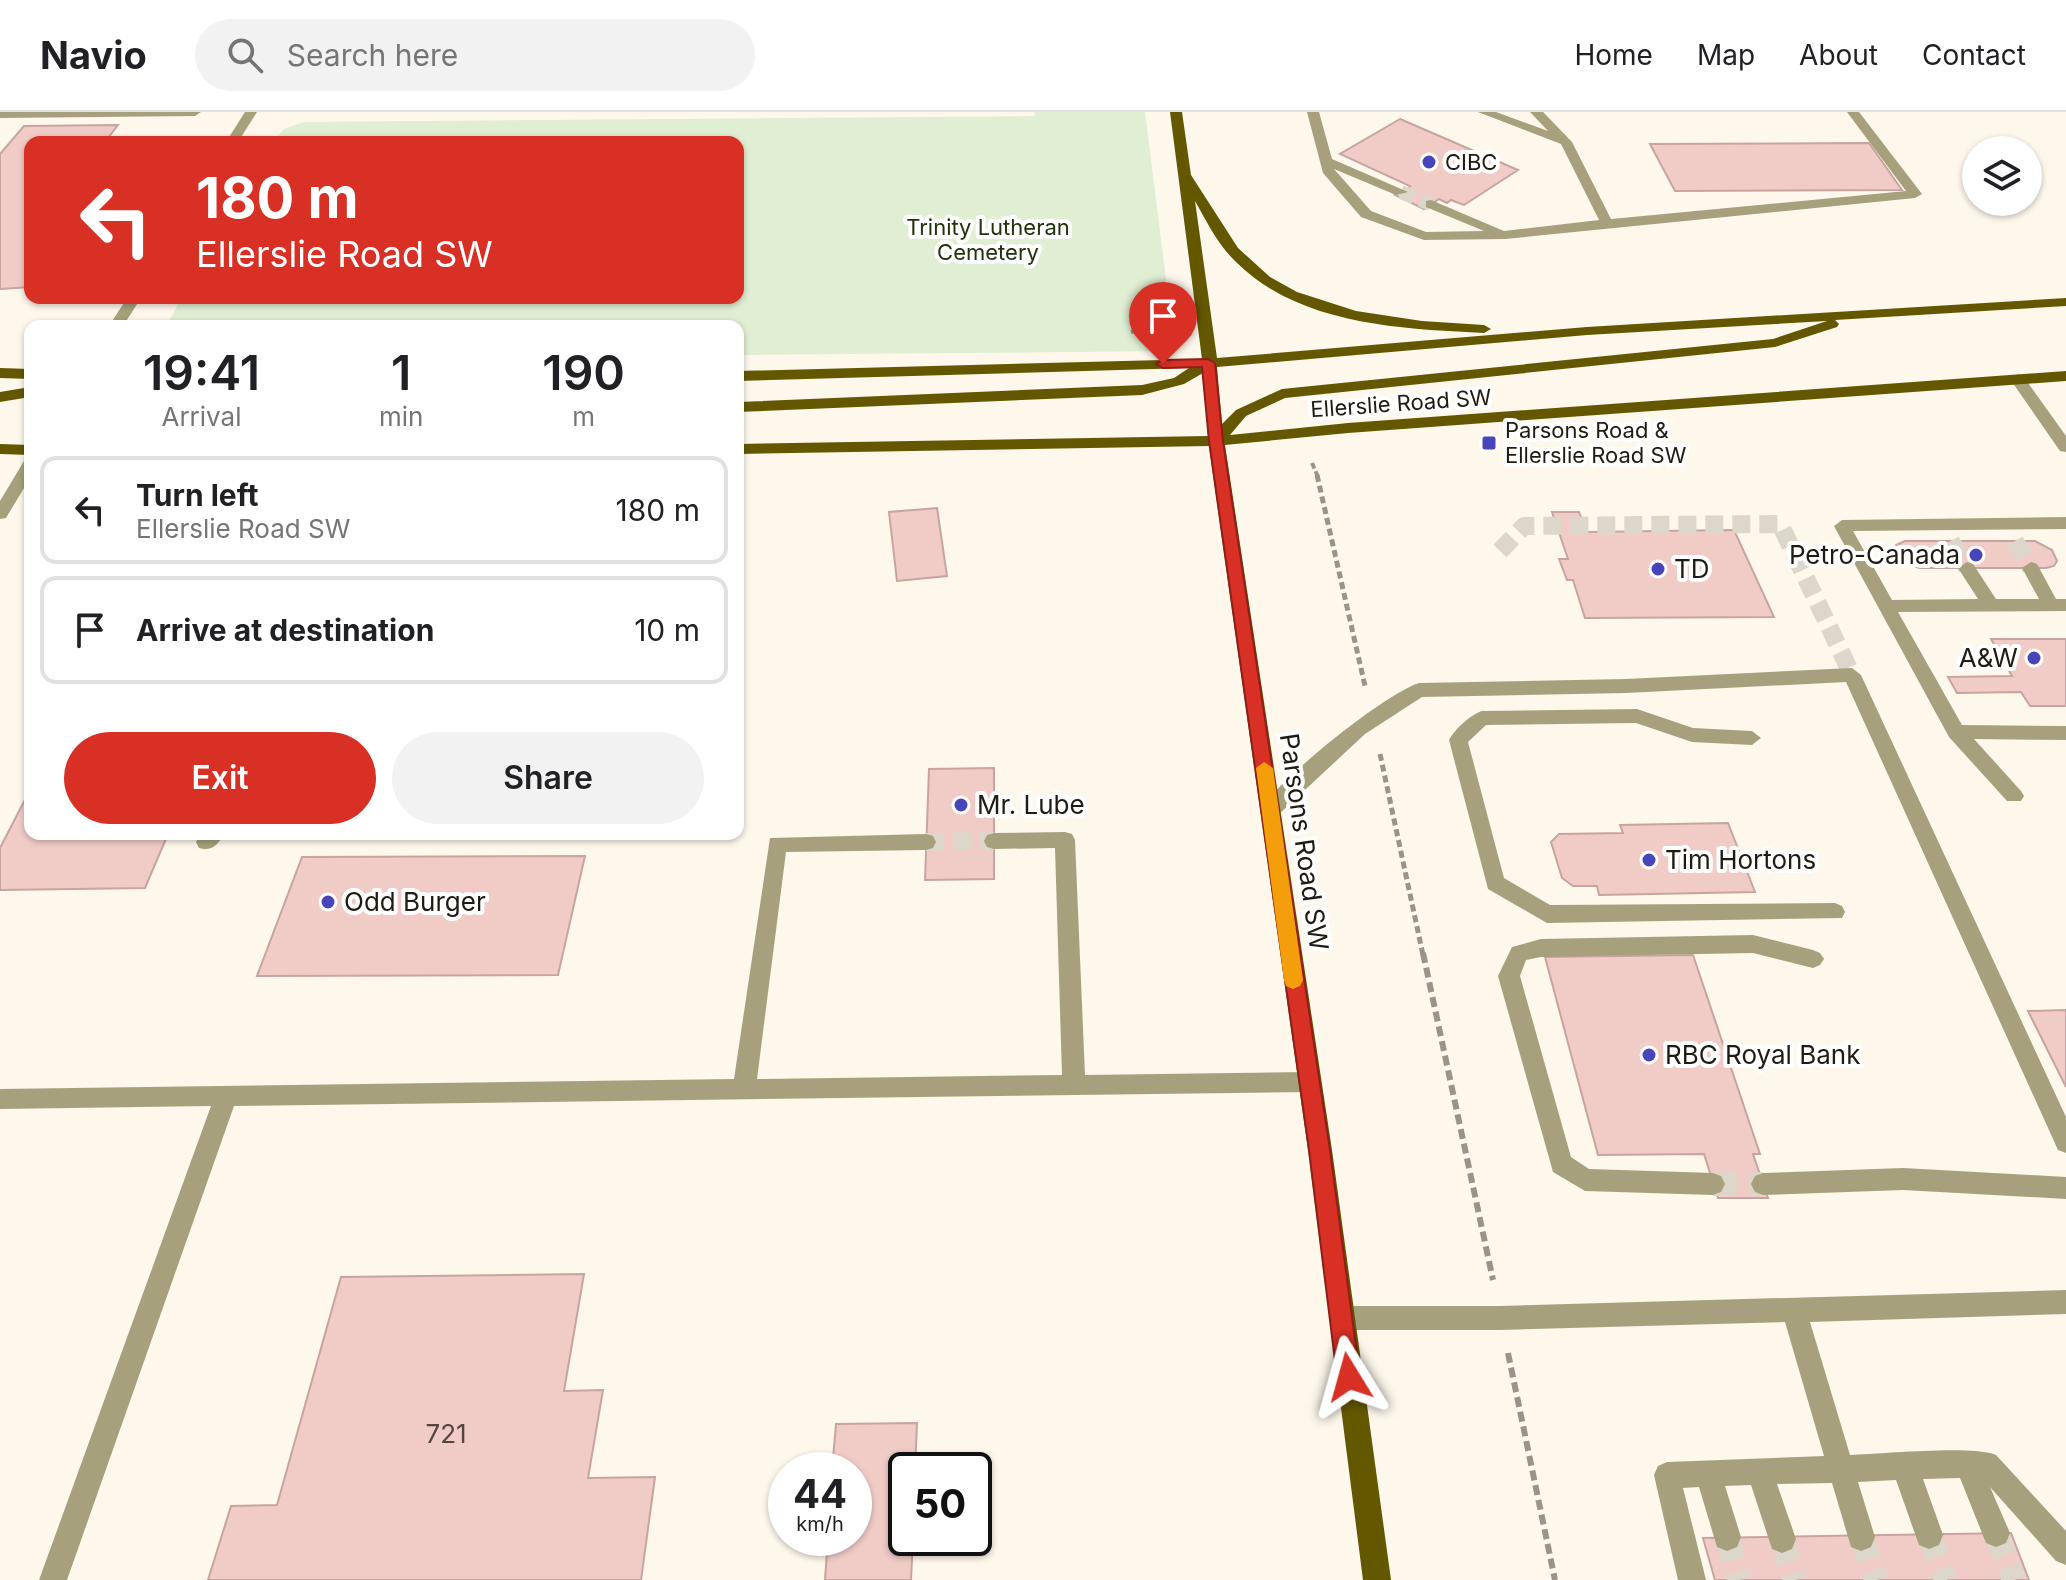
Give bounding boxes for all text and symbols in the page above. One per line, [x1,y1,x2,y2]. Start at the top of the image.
search box [195,19,755,91]
text: Navio [40,32,147,78]
icon: search [223,33,267,77]
text: Search here [287,37,458,73]
text: Home [1574,38,1653,72]
text: Map [1697,38,1755,72]
text: About [1799,38,1878,72]
text: Contact [1922,38,2026,72]
map controls [1962,136,2042,216]
button: layers [1962,136,2042,216]
place label: CIBC [1445,149,1497,175]
marker: CIBC [1420,153,1438,171]
text: 180 m [196,164,359,232]
icon: left [64,168,168,272]
park label: Trinity Lutheran Cemetery [906,214,1070,265]
text: Ellerslie Road SW [196,232,493,276]
pin [1129,282,1197,364]
icon: arrive [1141,294,1185,338]
text: 19:41 [143,343,260,402]
text: 1 [391,343,411,402]
text: 190 [542,343,625,402]
street label: Ellerslie Road SW [1310,384,1493,422]
text: Arrival [161,401,241,432]
text: min [379,401,423,432]
text: m [572,401,595,432]
place label: Parsons Road & Ellerslie Road SW [1505,417,1687,468]
marker: Parsons Road & Ellerslie Road SW [1480,434,1498,452]
text: Turn left [136,477,258,513]
icon: left [68,488,112,532]
text: 180 m [616,492,700,528]
text: Ellerslie Road SW [136,513,350,544]
place label: Petro-Canada [1789,539,1960,570]
marker: Petro-Canada [1967,546,1985,564]
place label: TD [1674,553,1710,584]
marker: TD [1649,560,1667,578]
icon: arrive [68,608,112,652]
text: Arrive at destination [136,612,434,648]
text: 10 m [634,612,700,648]
place label: A&W [1959,642,2018,673]
marker: A&W [2025,649,2043,667]
street label: Parsons Road SW [1274,731,1335,953]
button: Exit [64,732,376,824]
button: Share [392,732,704,824]
place label: Mr. Lube [977,789,1085,820]
marker: Mr. Lube [952,796,970,814]
place label: Tim Hortons [1665,844,1816,875]
marker: Tim Hortons [1640,851,1658,869]
place label: Odd Burger [344,886,486,917]
marker: Odd Burger [319,893,337,911]
place label: RBC Royal Bank [1665,1039,1860,1070]
marker: RBC Royal Bank [1640,1046,1658,1064]
position arrow [1307,1335,1391,1419]
house number: 721 [425,1418,467,1449]
speed limit sign: 50 [888,1452,992,1556]
text: 44 [793,1469,847,1518]
text: km/h [796,1512,844,1536]

